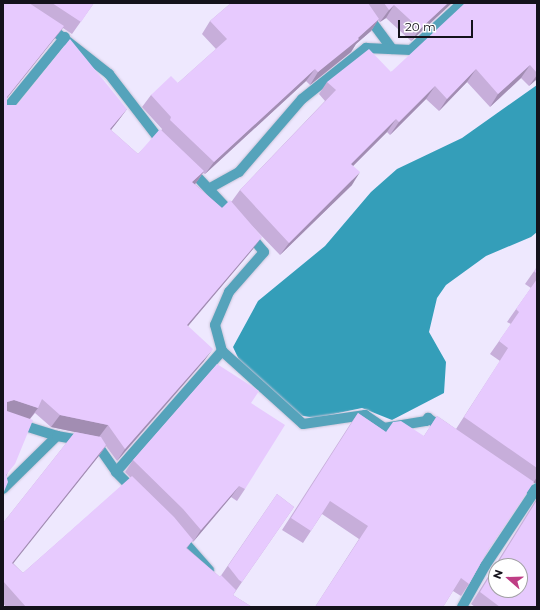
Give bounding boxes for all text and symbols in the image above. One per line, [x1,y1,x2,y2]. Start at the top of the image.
scale bar [400,12,475,38]
text: 20 m [405,19,436,34]
north arrow [488,558,528,598]
text: N [490,568,506,581]

